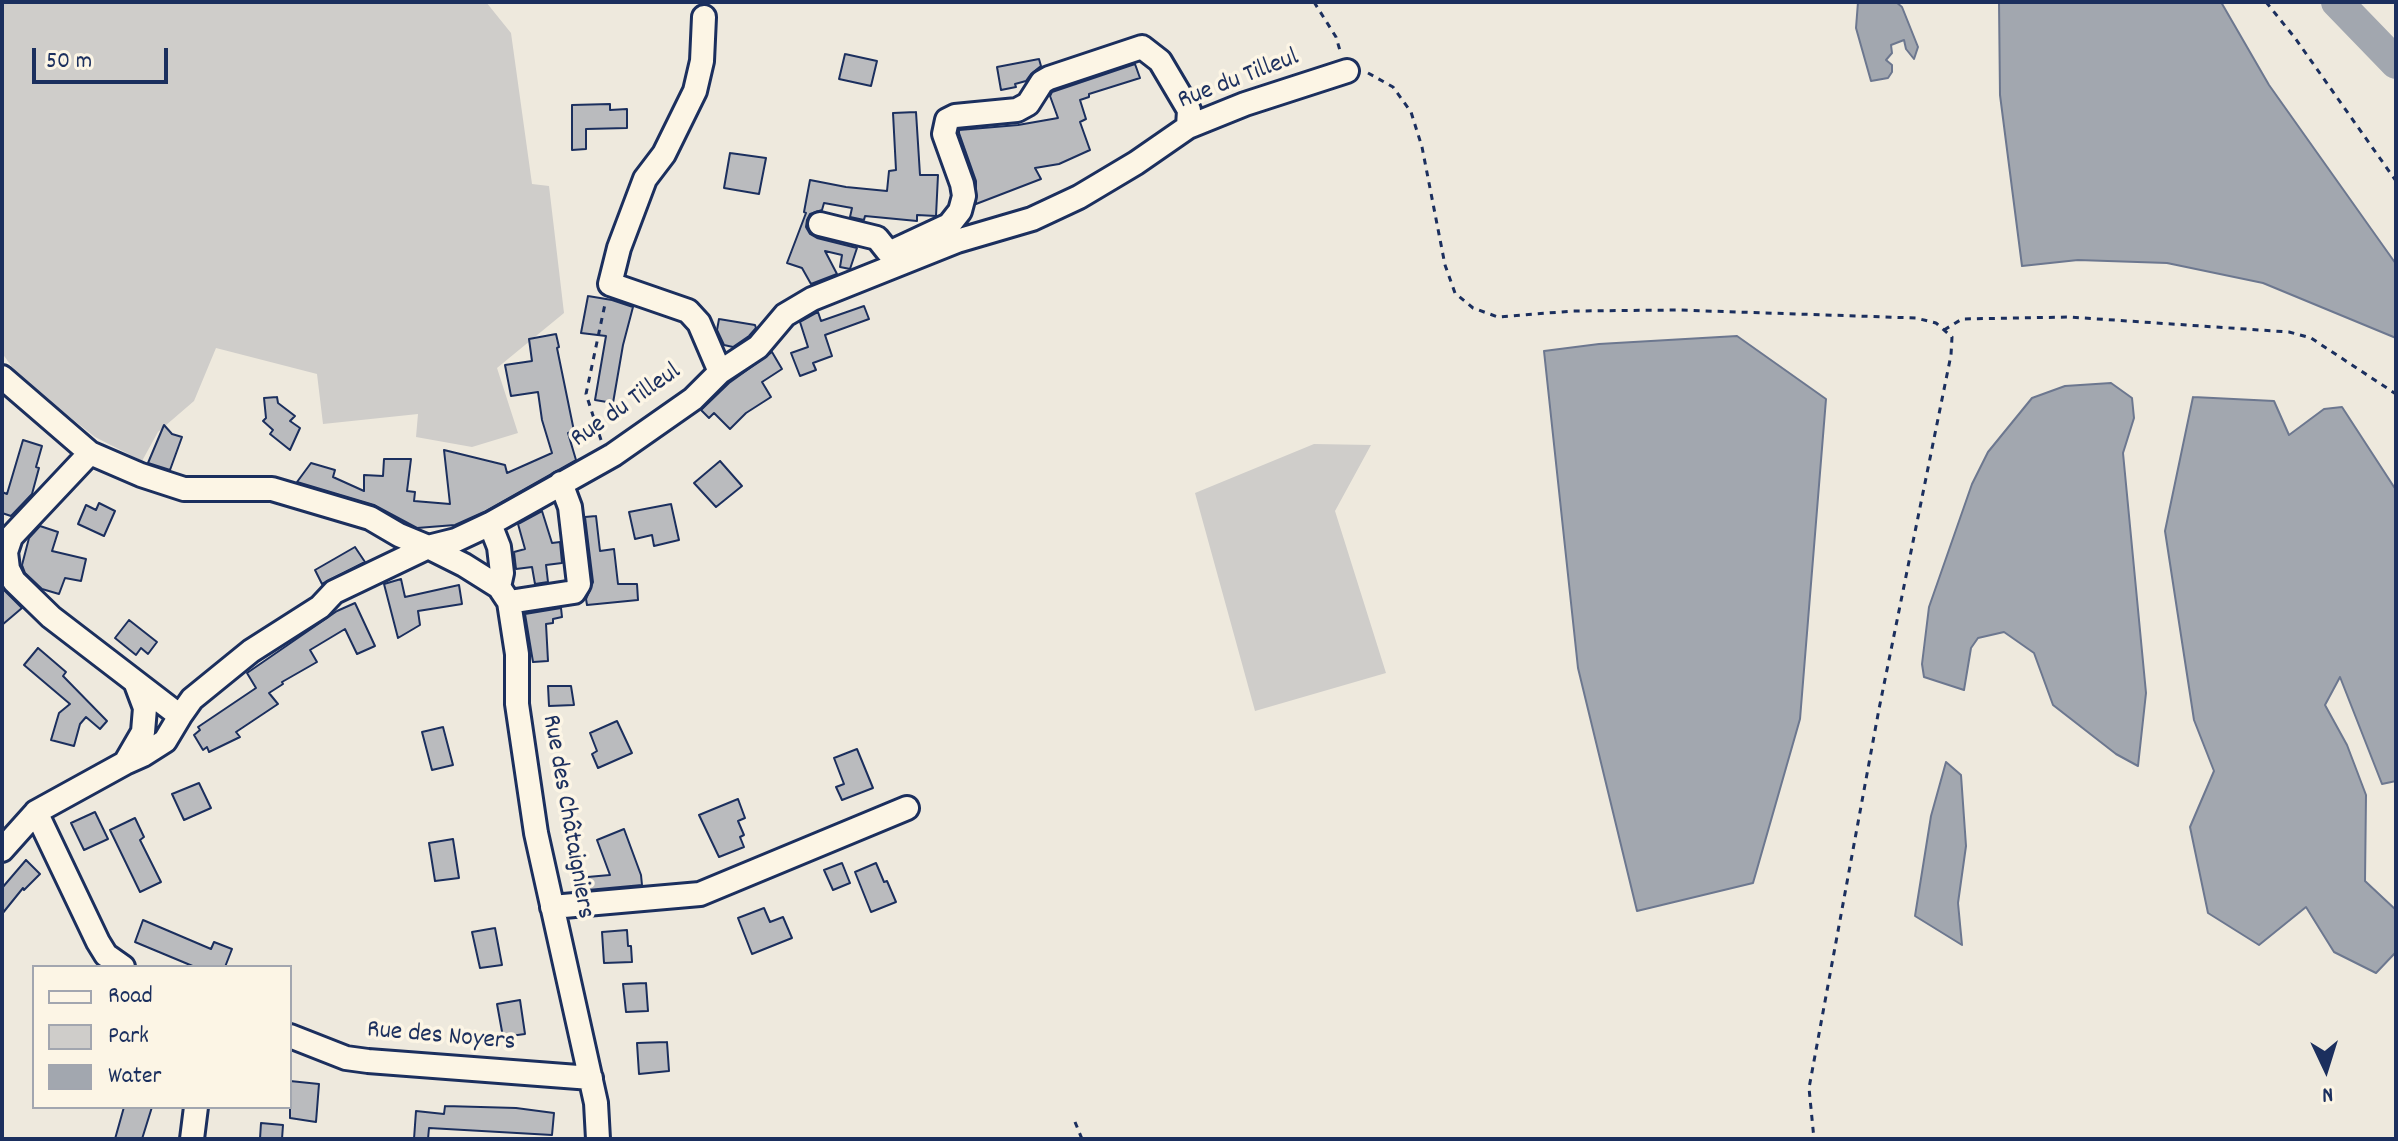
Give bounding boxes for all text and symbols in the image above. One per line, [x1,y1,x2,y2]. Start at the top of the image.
scale bar [36,32,172,82]
street label: Rue du Tilleul [1174,44,1304,118]
text: 50 m [46,45,92,79]
street label: Rue du Tilleul [566,358,688,456]
street label: Rue des Châtaigniers [533,713,599,921]
legend [32,965,292,1109]
text: Road [108,980,153,1014]
street label: Rue des Noyers [366,1016,516,1060]
text: Park [108,1020,149,1054]
north arrow [2286,1029,2366,1109]
text: Water [108,1060,161,1094]
text: N [2321,1078,2334,1109]

